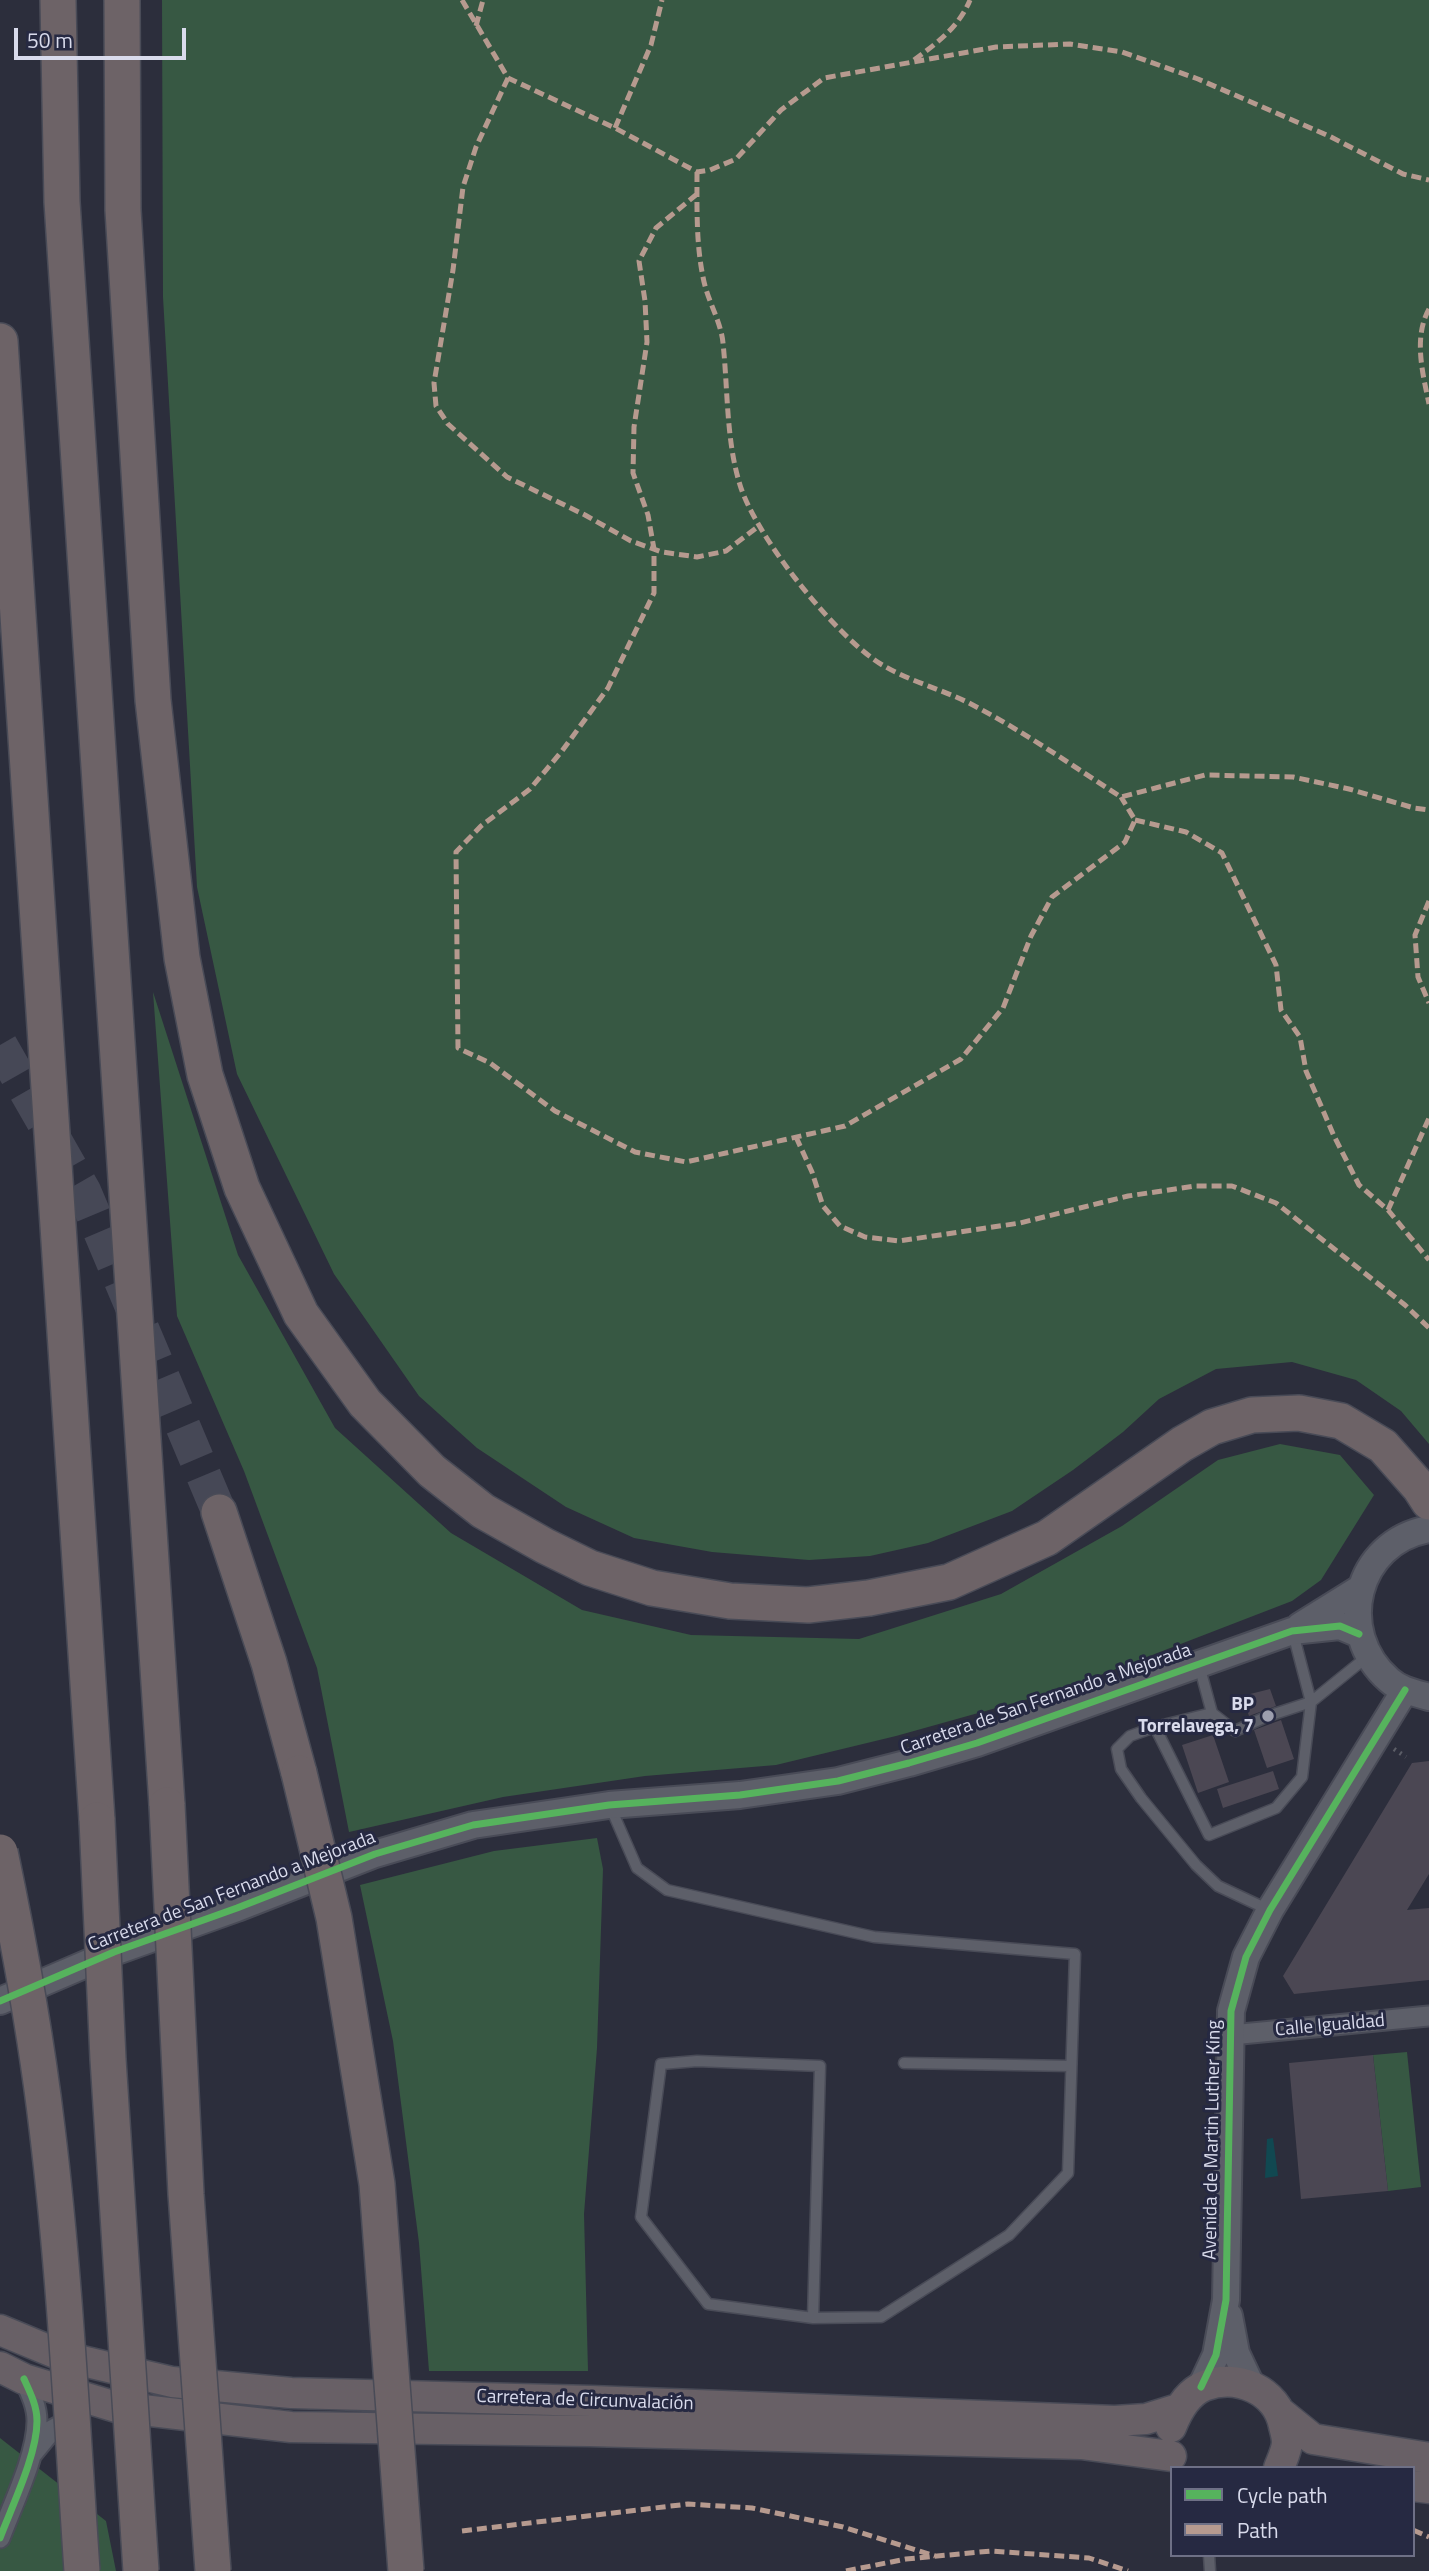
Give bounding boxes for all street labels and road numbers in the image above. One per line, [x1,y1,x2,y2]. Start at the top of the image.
street label: Carretera de San Fernando a Mejorada [898,1639,1194,1761]
street label: Carretera de San Fernando a Mejorada [85,1827,379,1957]
street label: Calle Igualdad [1274,2010,1386,2042]
street label: Avenida de Martin Luther King [1200,2020,1226,2260]
street label: Carretera de Circunvalación [476,2386,694,2416]

